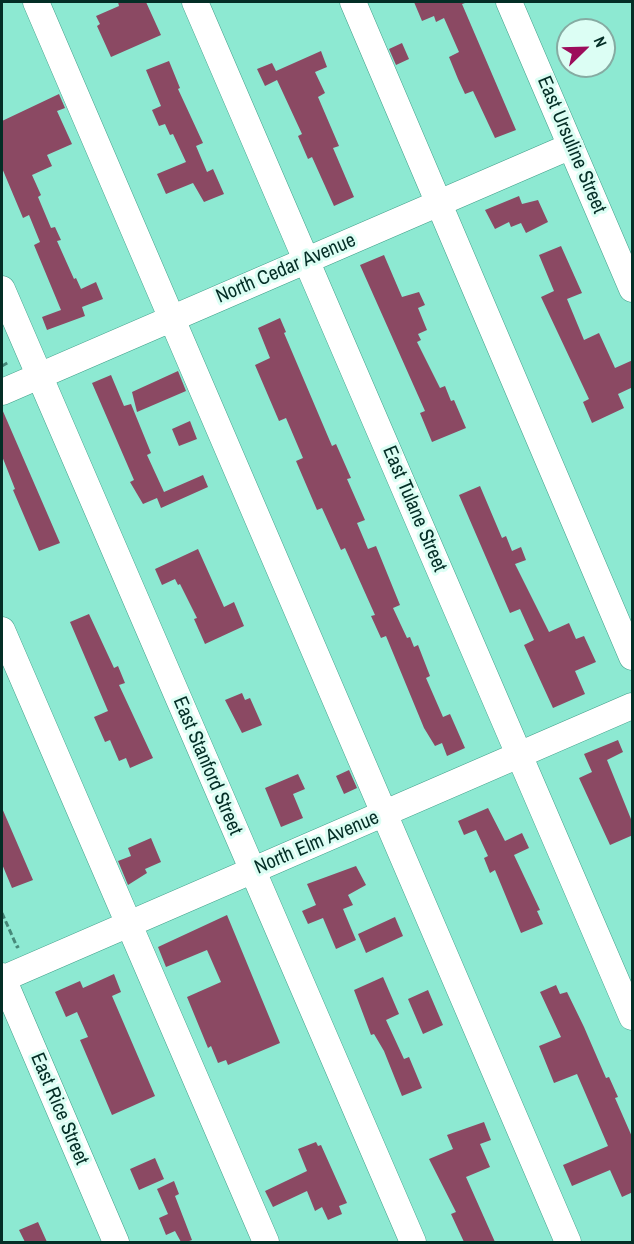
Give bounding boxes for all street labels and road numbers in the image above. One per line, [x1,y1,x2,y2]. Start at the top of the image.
street label: East Ursuline Street [531,73,611,217]
street label: North Cedar Avenue [213,229,359,309]
street label: East Tulane Street [377,442,451,576]
street label: East Stanford Street [167,693,247,839]
street label: North Elm Avenue [251,806,383,880]
street label: East Rice Street [25,1049,93,1169]

